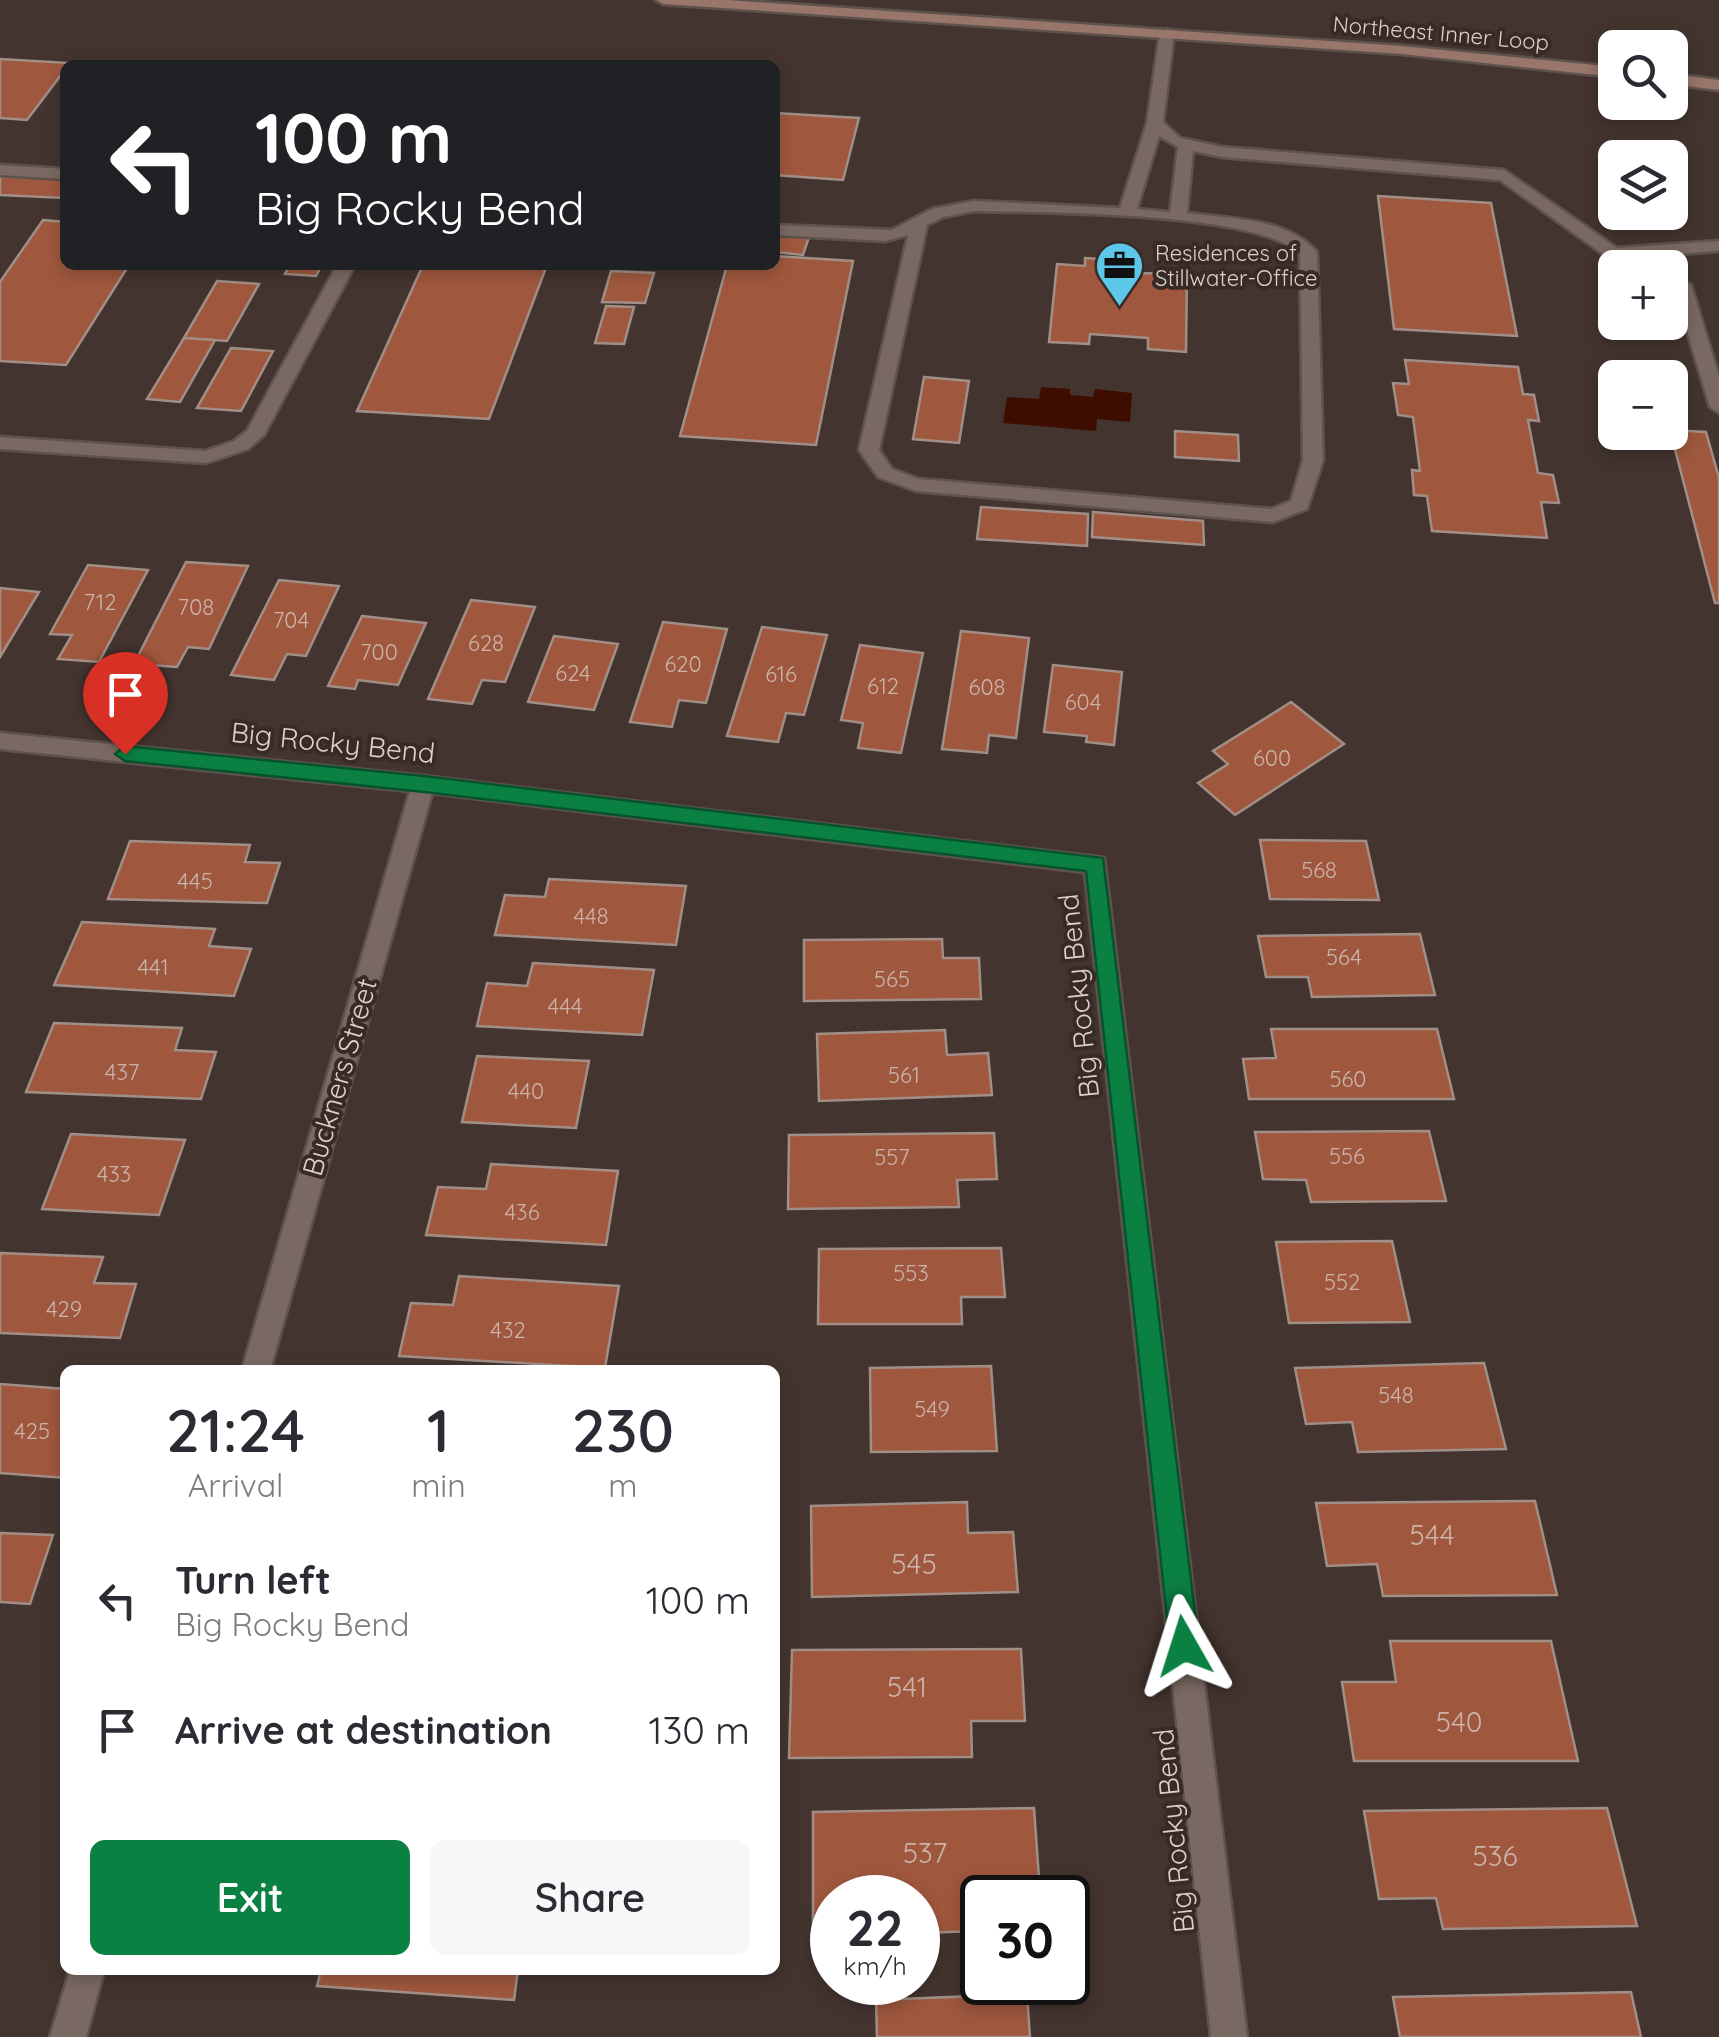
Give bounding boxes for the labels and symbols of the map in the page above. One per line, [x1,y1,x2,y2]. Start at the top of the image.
street label: Northeast Inner Loop [1332,10,1550,56]
place label: Residences of Stillwater-Office [1155,239,1317,292]
office icon: Residences of Stillwater-Office [1094,240,1146,308]
house number: 712 [84,588,116,616]
house number: 708 [178,593,214,621]
house number: 704 [273,606,309,634]
house number: 628 [468,629,504,657]
house number: 700 [360,638,398,666]
house number: 620 [664,650,702,678]
pin [83,652,168,755]
house number: 624 [555,659,591,687]
house number: 616 [765,660,797,688]
house number: 612 [867,672,899,700]
house number: 608 [969,673,1005,701]
house number: 604 [1065,688,1101,716]
street label: Big Rocky Bend [229,714,437,770]
house number: 600 [1253,744,1291,772]
house number: 568 [1301,856,1337,884]
house number: 445 [177,867,213,895]
street label: Big Rocky Bend [1050,892,1106,1100]
house number: 448 [573,902,609,930]
house number: 564 [1326,943,1362,971]
house number: 441 [137,953,169,981]
house number: 565 [874,965,910,993]
street label: Buckners Street [294,974,384,1180]
house number: 444 [548,992,582,1020]
house number: 437 [105,1058,139,1086]
house number: 561 [888,1061,920,1089]
house number: 560 [1330,1065,1366,1093]
house number: 440 [508,1077,544,1105]
house number: 556 [1329,1142,1365,1170]
house number: 557 [874,1143,910,1171]
house number: 433 [97,1160,131,1188]
house number: 436 [505,1198,540,1226]
house number: 553 [893,1259,929,1287]
house number: 552 [1324,1268,1360,1296]
house number: 429 [46,1295,82,1323]
house number: 432 [490,1316,526,1344]
house number: 548 [1378,1381,1414,1409]
house number: 549 [914,1395,950,1423]
house number: 425 [14,1417,50,1445]
house number: 544 [1410,1517,1454,1552]
house number: 545 [891,1546,937,1581]
position arrow [1132,1594,1236,1698]
house number: 541 [887,1669,927,1704]
house number: 540 [1436,1704,1482,1739]
street label: Big Rocky Bend [1145,1727,1201,1935]
house number: 537 [903,1835,947,1870]
house number: 536 [1473,1838,1518,1873]
speed limit sign: 30 [960,1875,1090,2005]

